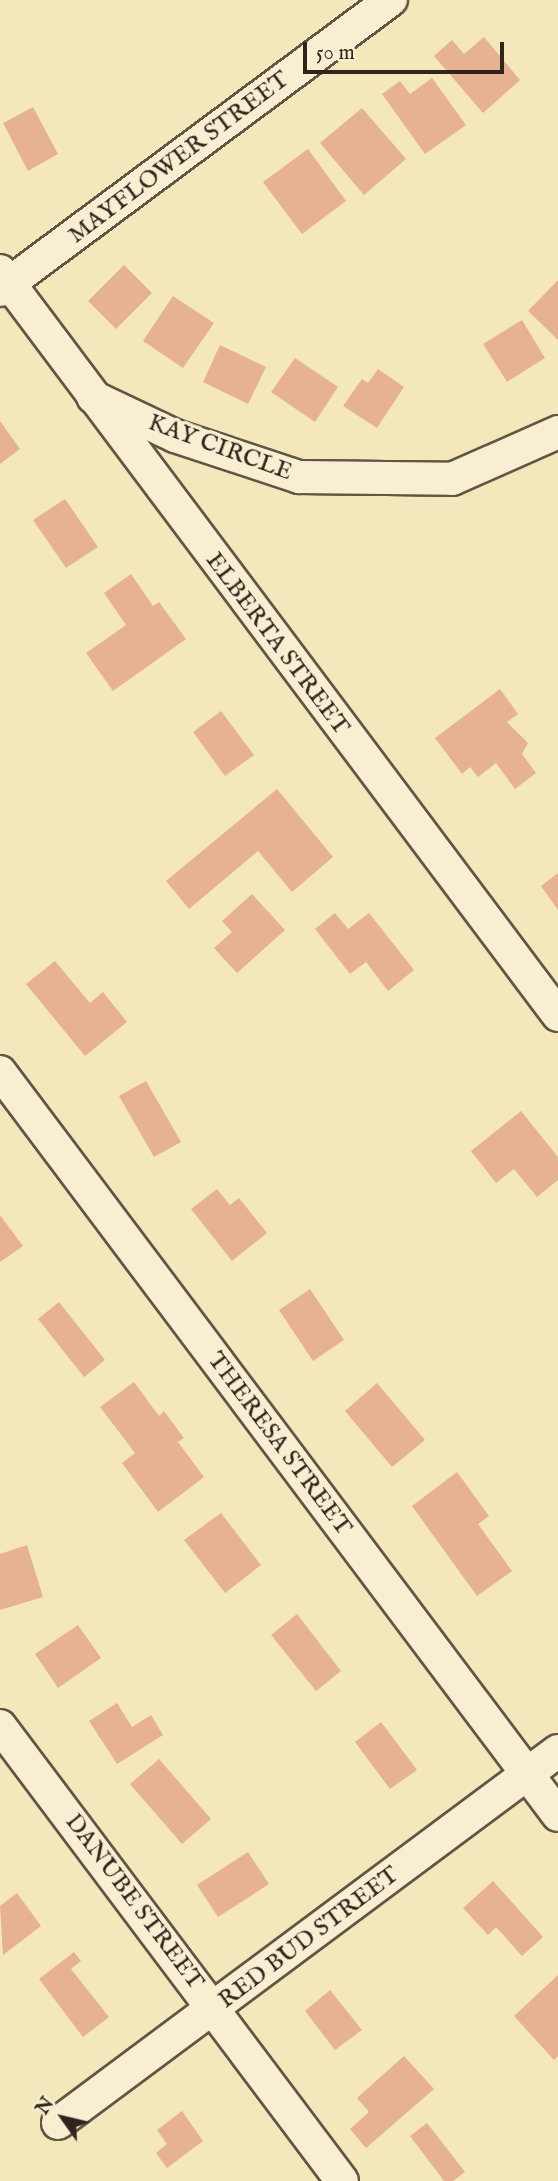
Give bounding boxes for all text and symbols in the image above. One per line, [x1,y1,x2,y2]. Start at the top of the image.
scale bar [306,28,507,72]
text: 50 m [316,40,355,67]
street label: MAYFLOWER STREET [63,66,295,250]
street label: KAY CIRCLE [144,409,296,487]
street label: ELBERTA STREET [199,547,355,741]
street label: THERESA STREET [201,1347,357,1541]
street label: DANUBE STREET [59,1808,209,1996]
street label: RED BUD STREET [213,1861,405,2015]
north arrow [28,2083,98,2153]
text: N [31,2093,60,2120]

